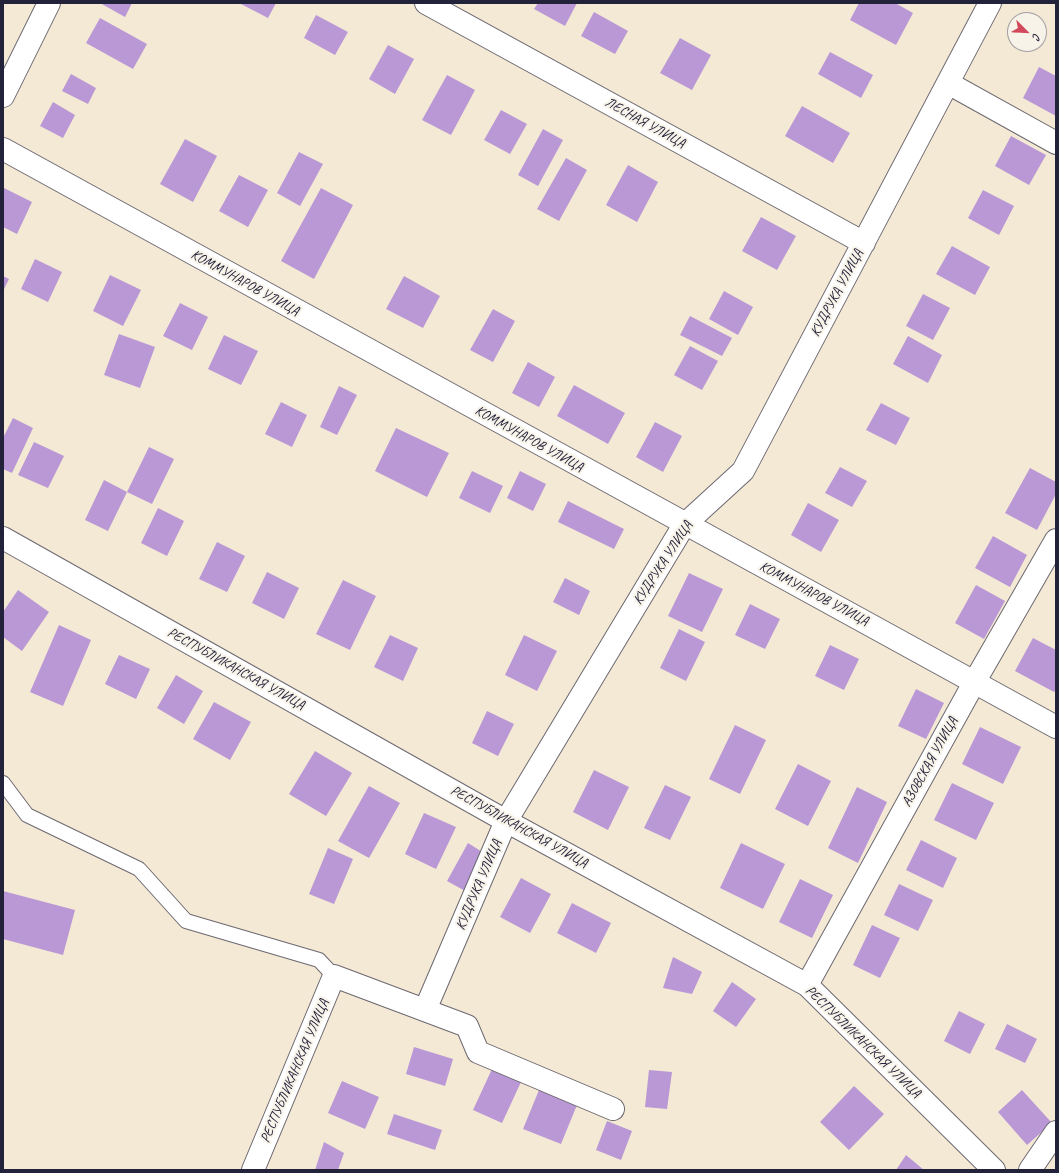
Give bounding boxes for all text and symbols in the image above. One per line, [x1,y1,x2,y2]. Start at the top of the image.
north arrow [1007,12,1047,52]
text: С [1030,31,1045,42]
street label: ЛЕСНАЯ УЛИЦА [602,94,688,152]
street label: КОММУНАРОВ УЛИЦА [188,246,302,320]
street label: КУДРУКА УЛИЦА [807,247,867,339]
street label: КОММУНАРОВ УЛИЦА [472,402,586,476]
street label: КУДРУКА УЛИЦА [630,518,696,608]
street label: КОММУНАРОВ УЛИЦА [757,558,871,630]
street label: РЕСПУБЛИКАНСКАЯ УЛИЦА [165,624,307,714]
street label: АЗОВСКАЯ УЛИЦА [898,714,962,810]
street label: РЕСПУБЛИКАНСКАЯ УЛИЦА [448,782,590,872]
street label: КУДРУКА УЛИЦА [452,837,506,933]
street label: РЕСПУБЛИКАНСКАЯ УЛИЦА [802,982,924,1102]
street label: РЕСПУБЛИКАНСКАЯ УЛИЦА [257,997,333,1145]

